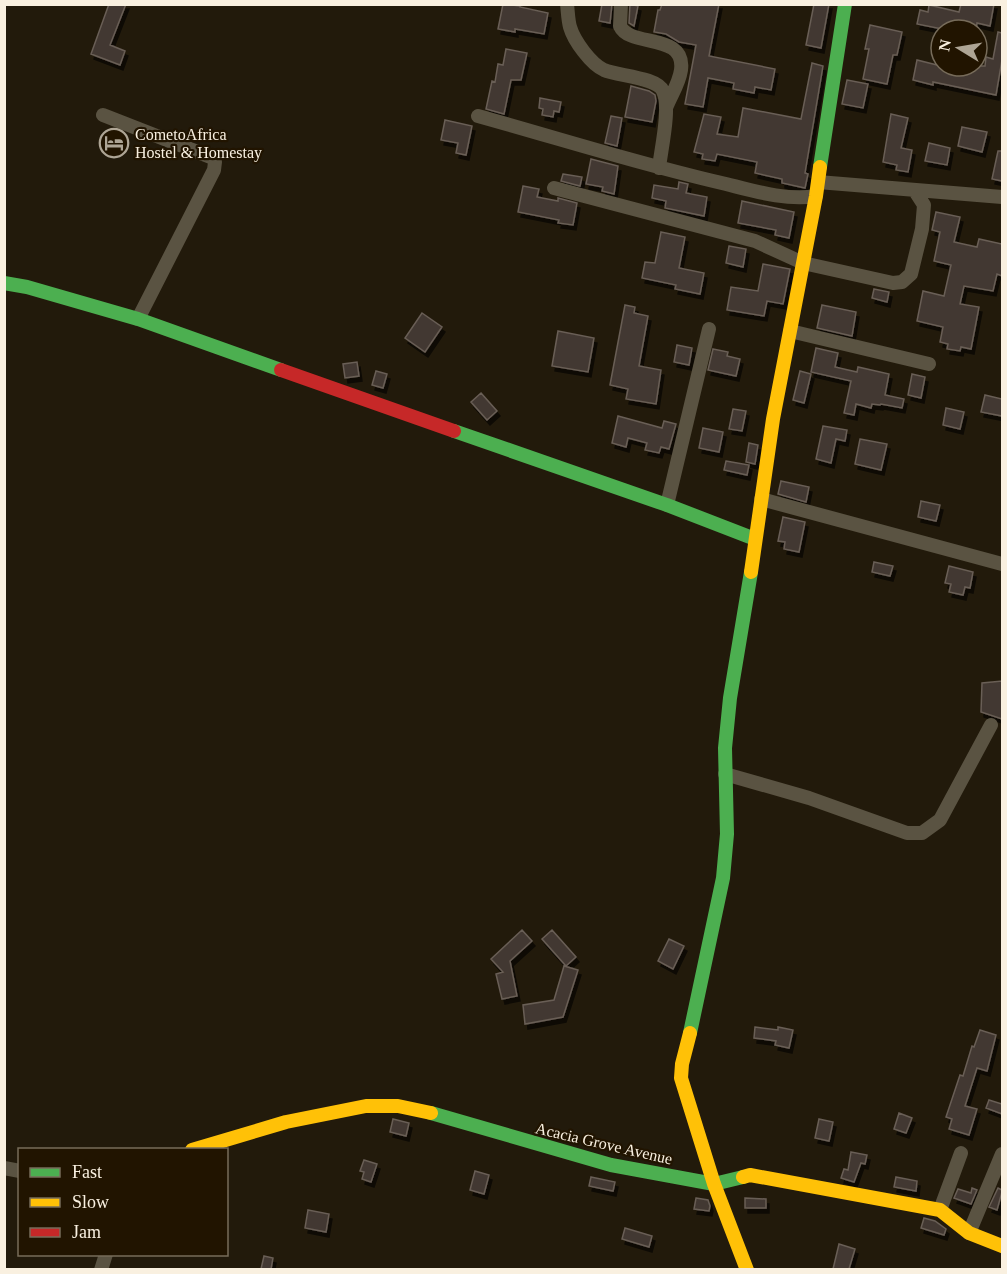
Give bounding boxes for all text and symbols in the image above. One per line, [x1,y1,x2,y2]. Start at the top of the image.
north arrow [929,18,989,78]
text: N [935,38,954,53]
place label: CometoAfrica Hostel & Homestay [135,126,262,162]
hotel icon: CometoAfrica Hostel & Homestay [98,127,130,159]
street label: Acacia Grove Avenue [534,1119,674,1168]
legend [18,1148,228,1256]
text: Fast [72,1162,102,1182]
text: Slow [72,1192,109,1212]
text: Jam [72,1222,101,1242]

